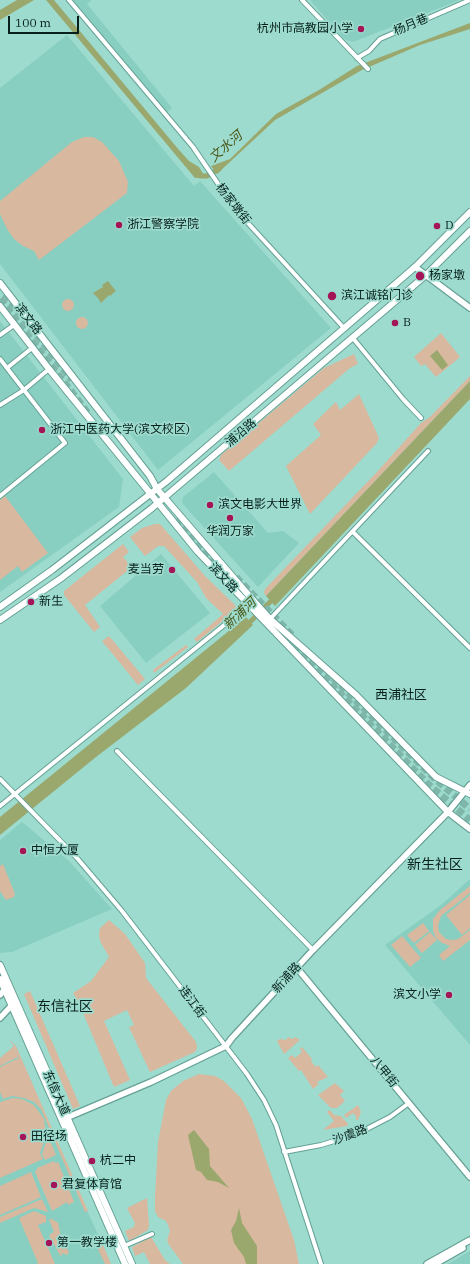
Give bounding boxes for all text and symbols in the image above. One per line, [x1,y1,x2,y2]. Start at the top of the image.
scale bar [10,8,81,34]
street label: 杨月巷 [392,11,430,39]
text: 100 m [15,15,51,30]
place label: 杭州市高教园小学 [257,22,353,36]
marker: 杭州市高教园小学 [356,24,366,34]
water label: 文水河 [206,128,246,166]
street label: 杨家墩街 [213,181,253,227]
place label: 浙江警察学院 [127,218,199,232]
place label: D [445,219,453,233]
marker: 浙江警察学院 [114,220,124,230]
marker: D [432,221,442,231]
place label: 杨家墩 [429,269,465,283]
marker: 杨家墩 [414,270,426,282]
place label: 滨江诚铭门诊 [341,289,413,303]
marker: 滨江诚铭门诊 [326,290,338,302]
street label: 滨文路 [11,300,45,338]
place label: B [403,316,411,330]
marker: B [390,318,400,328]
street label: 浦沿路 [223,416,259,450]
place label: 浙江中医药大学(滨文校区) [50,423,190,437]
marker: 浙江中医药大学(滨文校区) [37,425,47,435]
place label: 滨文电影大世界 [218,498,302,512]
marker: 滨文电影大世界 [205,500,215,510]
marker: 华润万家 [225,513,235,523]
place label: 华润万家 [206,525,254,539]
street label: 滨文路 [205,560,241,596]
place label: 麦当劳 [128,563,164,577]
marker: 麦当劳 [167,565,177,575]
place label: 新生 [39,595,63,609]
water label: 新浦河 [220,595,260,633]
marker: 新生 [26,597,36,607]
district label: 西浦社区 [375,687,427,703]
place label: 中恒大厦 [31,844,79,858]
marker: 中恒大厦 [18,846,28,856]
district label: 新生社区 [407,857,463,873]
street label: 新浦路 [270,960,304,996]
street label: 连江街 [175,983,209,1021]
place label: 滨文小学 [393,988,441,1002]
marker: 滨文小学 [444,990,454,1000]
district label: 东信社区 [37,999,93,1015]
street label: 八甲街 [367,1053,401,1091]
street label: 东信大道 [40,1068,72,1118]
street label: 沙虞路 [331,1122,369,1148]
place label: 田径场 [31,1130,67,1144]
marker: 田径场 [18,1132,28,1142]
place label: 杭二中 [100,1154,136,1168]
marker: 杭二中 [87,1156,97,1166]
place label: 君复体育馆 [62,1178,122,1192]
marker: 君复体育馆 [49,1180,59,1190]
place label: 第一教学楼 [57,1236,117,1250]
marker: 第一教学楼 [44,1238,54,1248]

